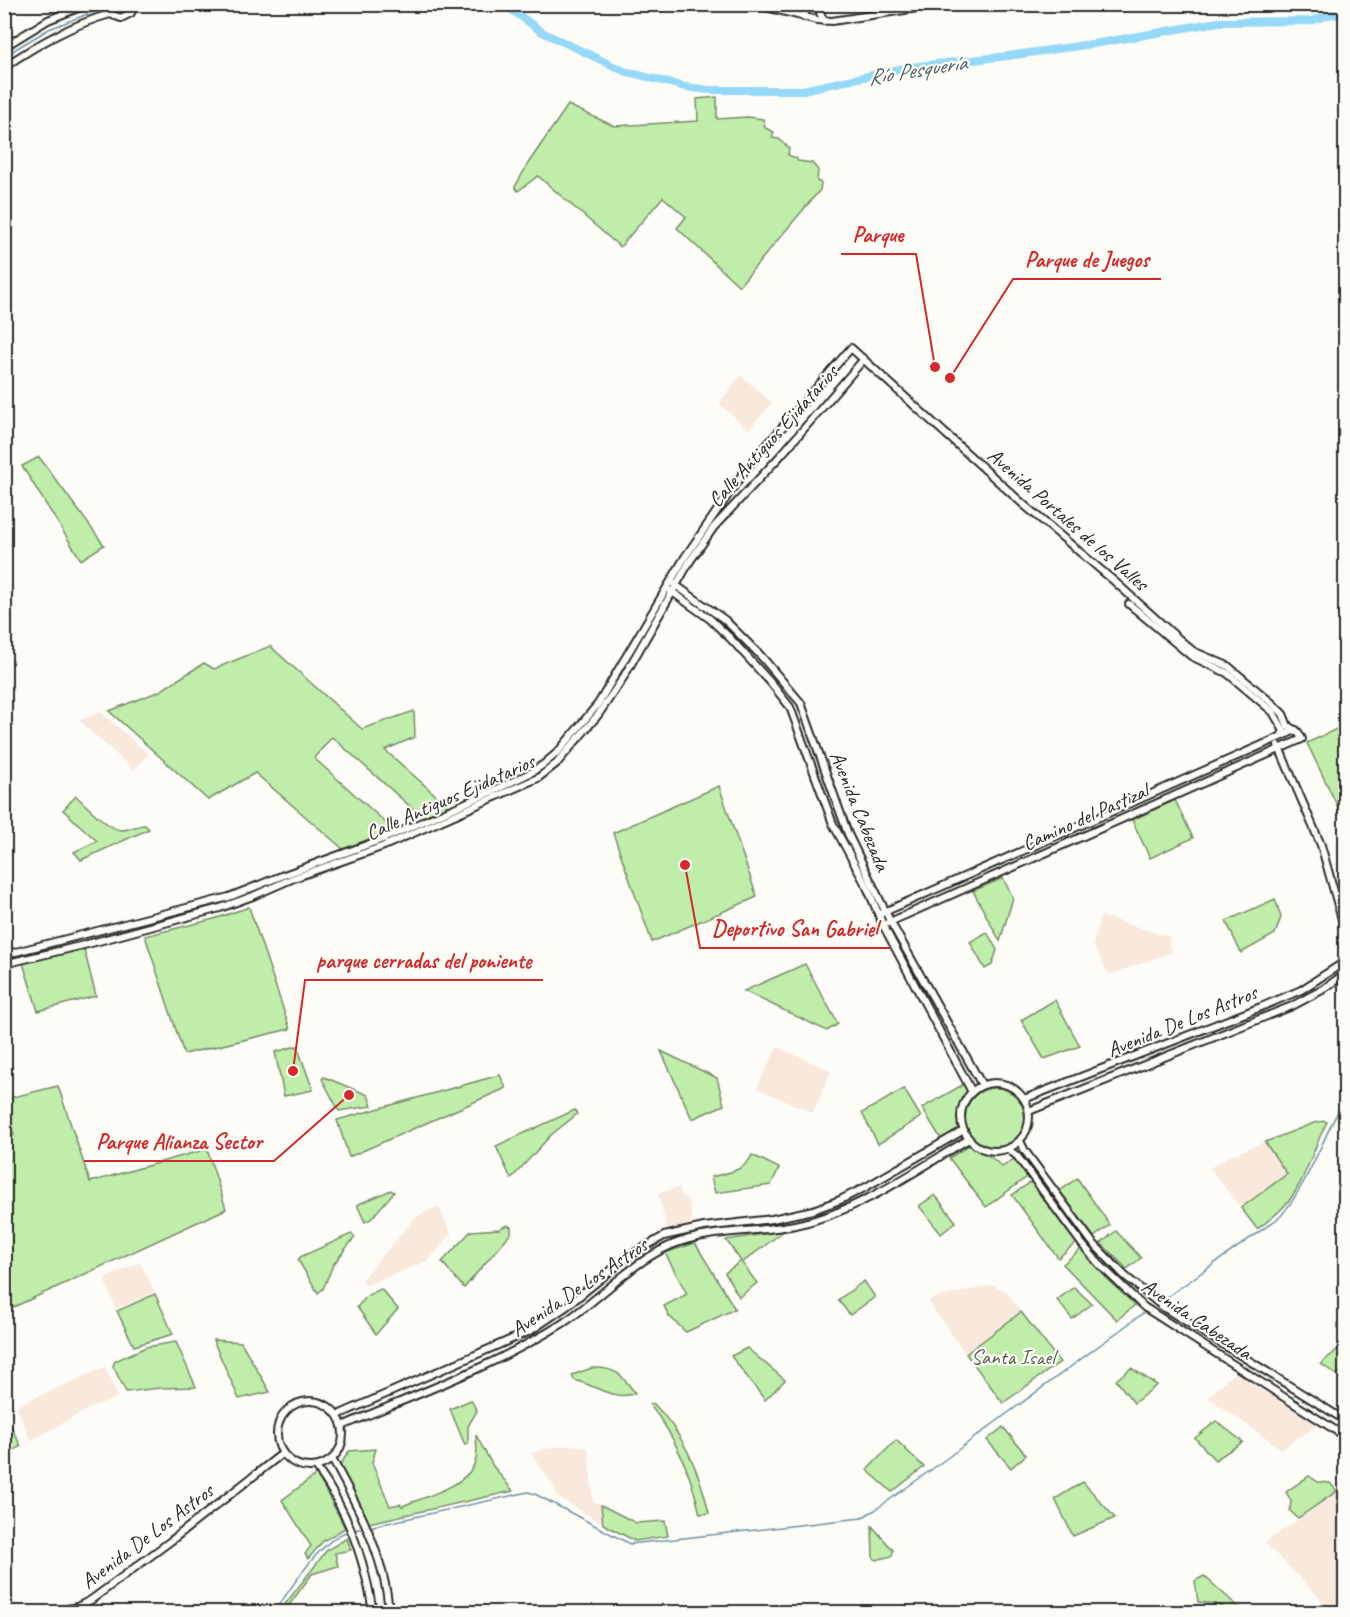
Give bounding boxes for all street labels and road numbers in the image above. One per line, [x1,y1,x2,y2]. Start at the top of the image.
street label: Calle Antiguos Ejidatarios [702,358,845,512]
street label: Avenida Portales de los Valles [982,442,1155,597]
street label: Calle Antiguos Ejidatarios [362,747,540,846]
street label: Avenida Cabezada [824,747,897,877]
street label: Camino del Pastizal [1018,776,1155,856]
street label: Avenida De Los Astros [1103,978,1262,1063]
street label: Avenida De Los Astros [506,1231,654,1342]
street label: Avenida Cabezada [1137,1273,1259,1366]
street label: Avenida De Los Astros [76,1477,220,1594]

